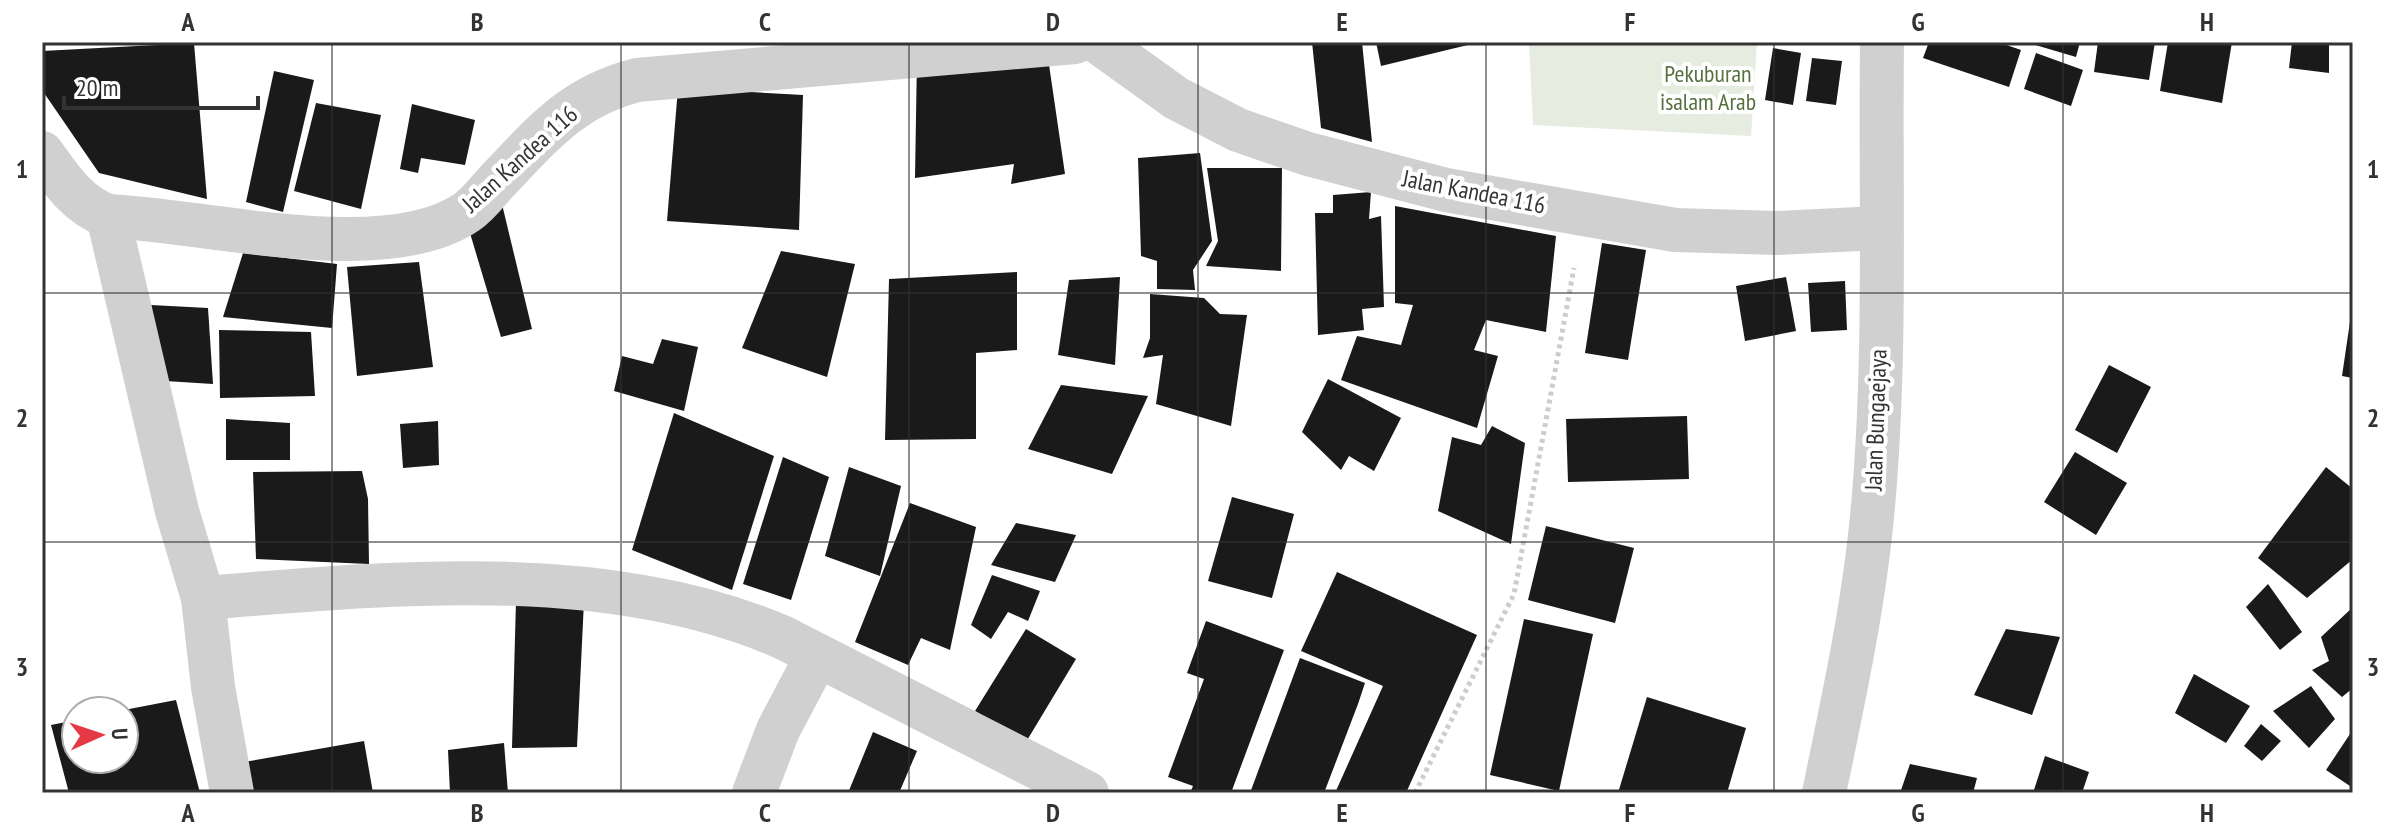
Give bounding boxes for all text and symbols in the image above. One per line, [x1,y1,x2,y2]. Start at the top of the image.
text: A [180,5,195,38]
text: B [471,5,484,38]
text: C [759,5,771,38]
text: D [1046,5,1060,38]
text: E [1336,5,1348,38]
text: F [1625,5,1636,38]
text: G [1911,5,1925,38]
text: H [2200,5,2214,38]
park label: Pekuburan isalam Arab [1660,58,1756,117]
scale bar [64,60,258,110]
text: 20 m [76,72,118,103]
street label: Jalan Kandea 116 [455,99,584,219]
text: 1 [16,152,28,185]
text: 1 [2367,152,2379,185]
street label: Jalan Kandea 116 [1399,162,1548,221]
street label: Jalan Bungaejaya [1858,349,1893,492]
text: 2 [16,401,28,434]
text: 2 [2367,401,2379,434]
text: 3 [16,650,28,683]
text: 3 [2367,650,2379,683]
north arrow [60,695,140,775]
text: U [106,728,134,740]
text: A [180,796,195,829]
text: B [471,796,484,829]
text: C [759,796,771,829]
text: D [1046,796,1060,829]
text: E [1336,796,1348,829]
text: F [1625,796,1636,829]
text: G [1911,796,1925,829]
text: H [2200,796,2214,829]

